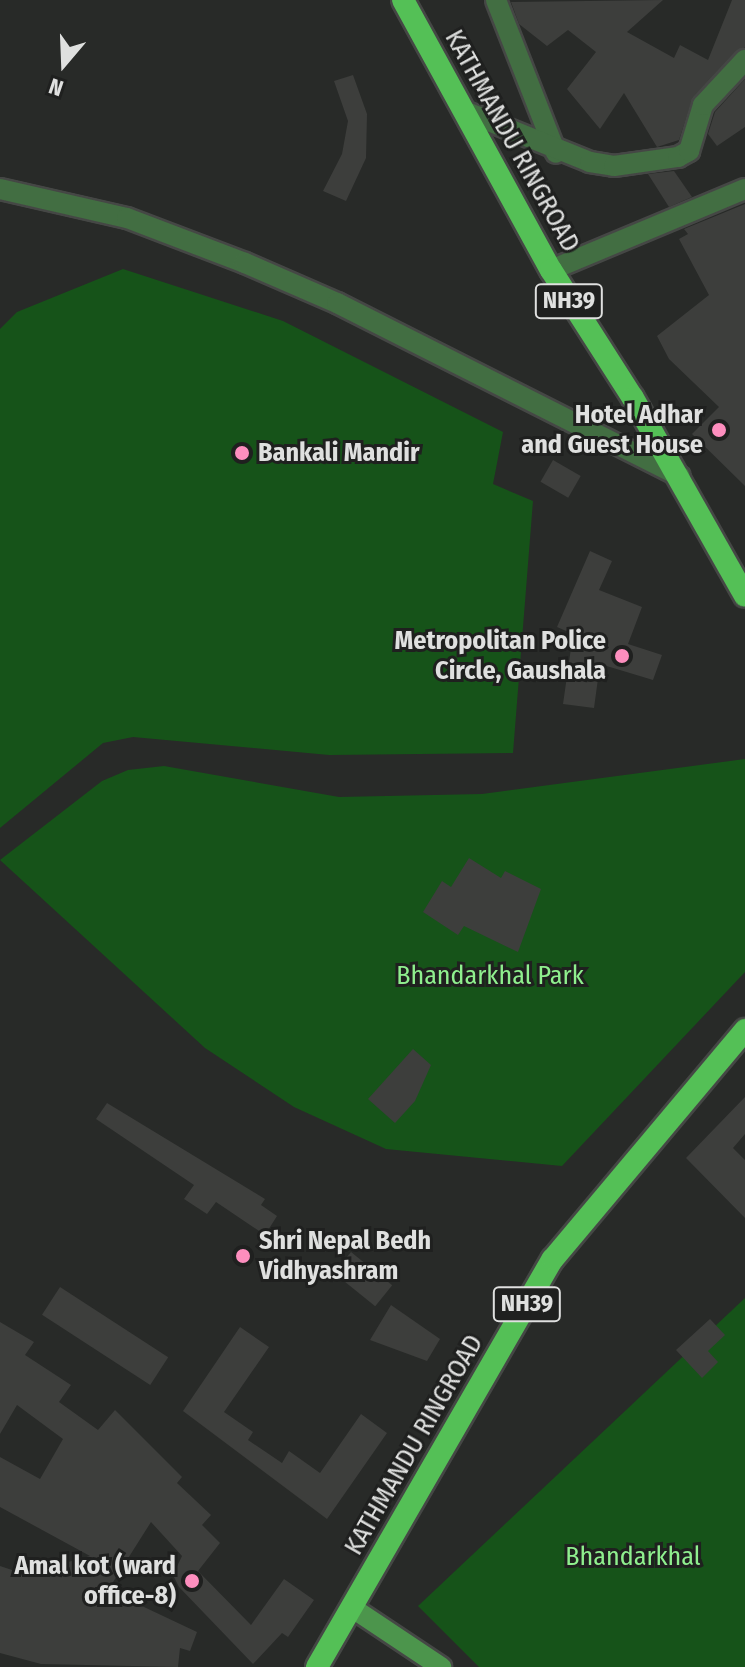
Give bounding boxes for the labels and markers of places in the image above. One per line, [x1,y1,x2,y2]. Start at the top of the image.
place label: Hotel Adhar and Guest House [521,399,703,460]
marker: Hotel Adhar and Guest House [710,421,728,439]
place label: Bankali Mandir [258,437,420,469]
marker: Bankali Mandir [233,444,251,462]
place label: Metropolitan Police Circle, Gaushala [395,625,606,686]
marker: Metropolitan Police Circle, Gaushala [613,647,631,665]
place label: Shri Nepal Bedh Vidhyashram [259,1225,431,1286]
marker: Shri Nepal Bedh Vidhyashram [234,1247,252,1265]
place label: Amal kot (ward office-8) [14,1550,176,1612]
marker: Amal kot (ward office-8) [183,1572,201,1590]

